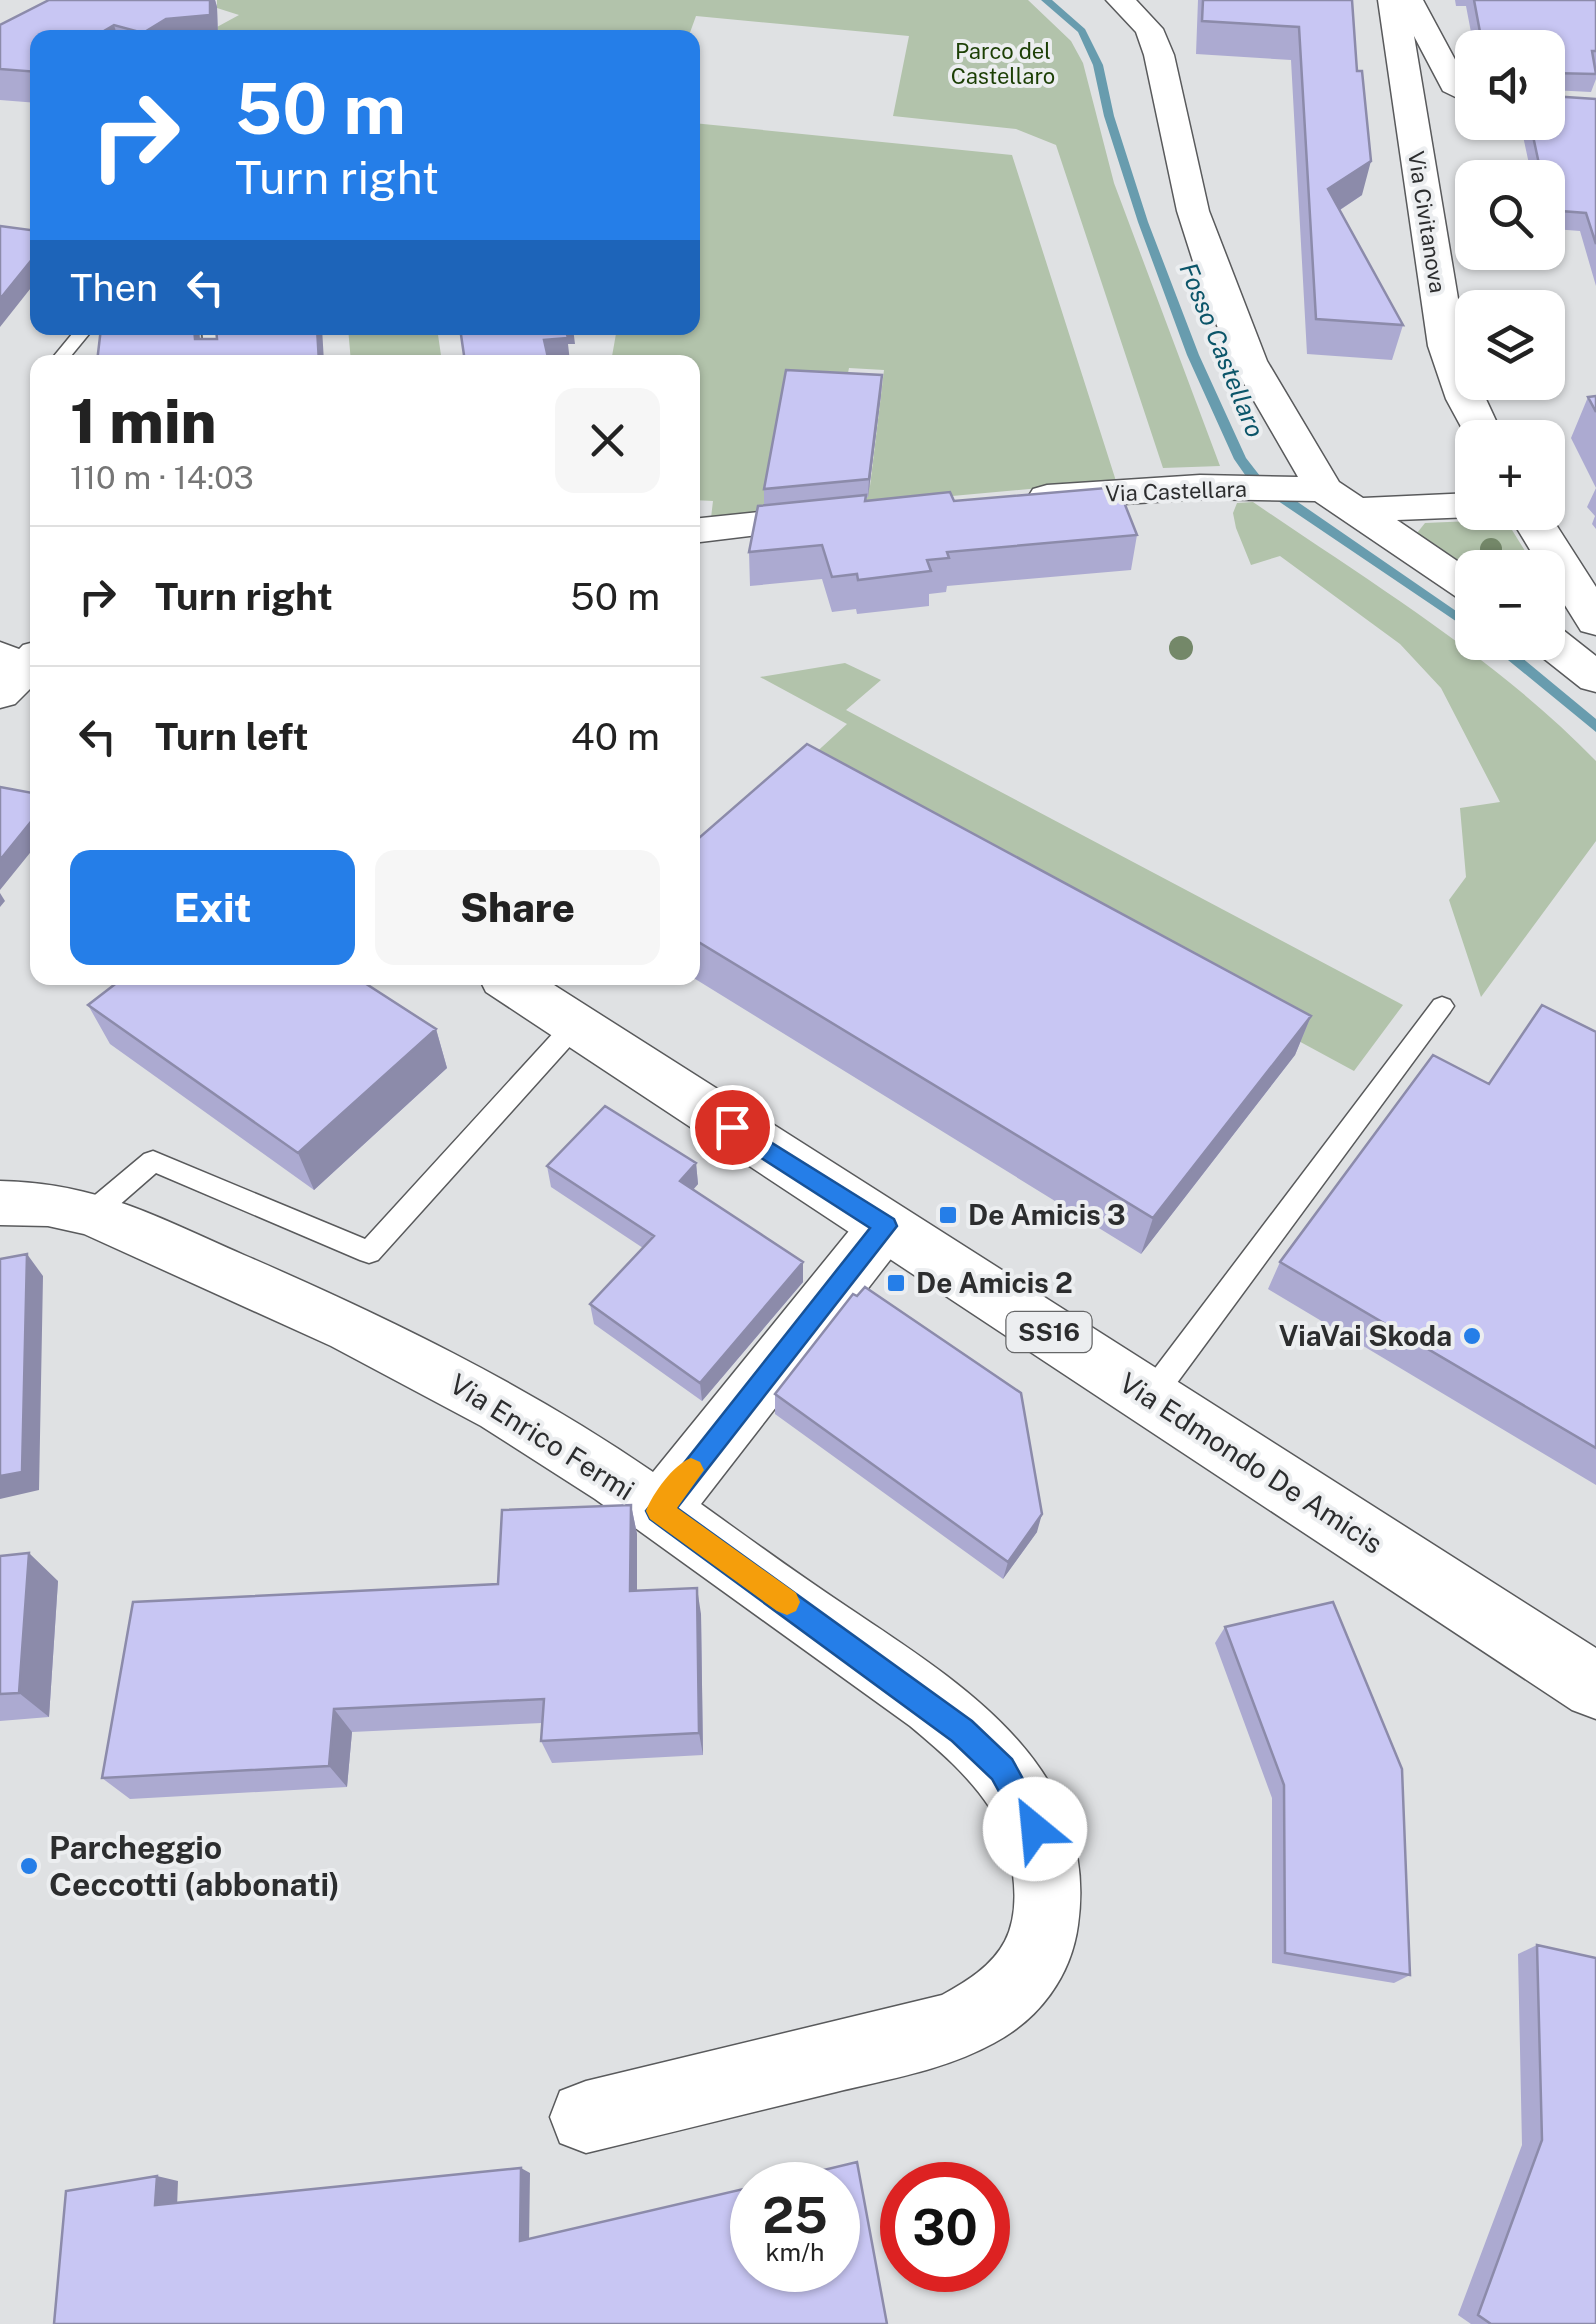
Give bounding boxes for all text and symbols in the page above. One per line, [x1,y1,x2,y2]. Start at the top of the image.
map controls [1455,30,1565,660]
button: sound [1455,30,1565,140]
park label: Parco del Castellaro [951,38,1055,89]
text: 50 m [235,67,406,150]
icon: right [70,70,200,200]
street label: Via Civitanova [1403,149,1451,295]
text: Turn right [235,151,439,204]
button: search [1455,160,1565,270]
water label: Fosso Castellaro [1173,258,1271,442]
icon: left [178,260,233,315]
text: Then [70,265,158,310]
button: layers [1455,290,1565,400]
text: 1 min [70,386,217,457]
button: close [555,388,660,493]
button: + [1455,420,1565,530]
text: 110 m · 14:03 [70,459,254,496]
street label: Via Castellara [1105,476,1247,506]
button: − [1455,550,1565,660]
icon: right [70,569,125,624]
text: Turn right [155,574,333,619]
text: 50 m [570,574,660,619]
icon: left [70,709,125,764]
text: Turn left [155,714,309,759]
text: 40 m [571,714,660,759]
button: Exit [70,850,355,965]
button: Share [375,850,660,965]
pin [690,1085,775,1170]
icon: arrive [705,1100,760,1155]
place label: De Amicis 3 [968,1198,1126,1231]
marker: De Amicis 3 [937,1204,959,1226]
place label: De Amicis 2 [916,1266,1073,1299]
marker: De Amicis 2 [885,1272,907,1294]
road number: SS16 [1006,1312,1092,1352]
place label: ViaVai Skoda [1279,1319,1452,1352]
marker: ViaVai Skoda [1461,1325,1483,1347]
street label: Via Edmondo De Amicis [1114,1365,1389,1560]
street label: Via Enrico Fermi [444,1367,640,1506]
position arrow [983,1777,1087,1881]
place label: Parcheggio Ceccotti (abbonati) [49,1829,340,1903]
marker: Parcheggio Ceccotti (abbonati) [18,1855,40,1877]
speed limit sign: 30 [880,2162,1010,2292]
text: 25 [762,2185,828,2244]
text: km/h [766,2237,824,2267]

